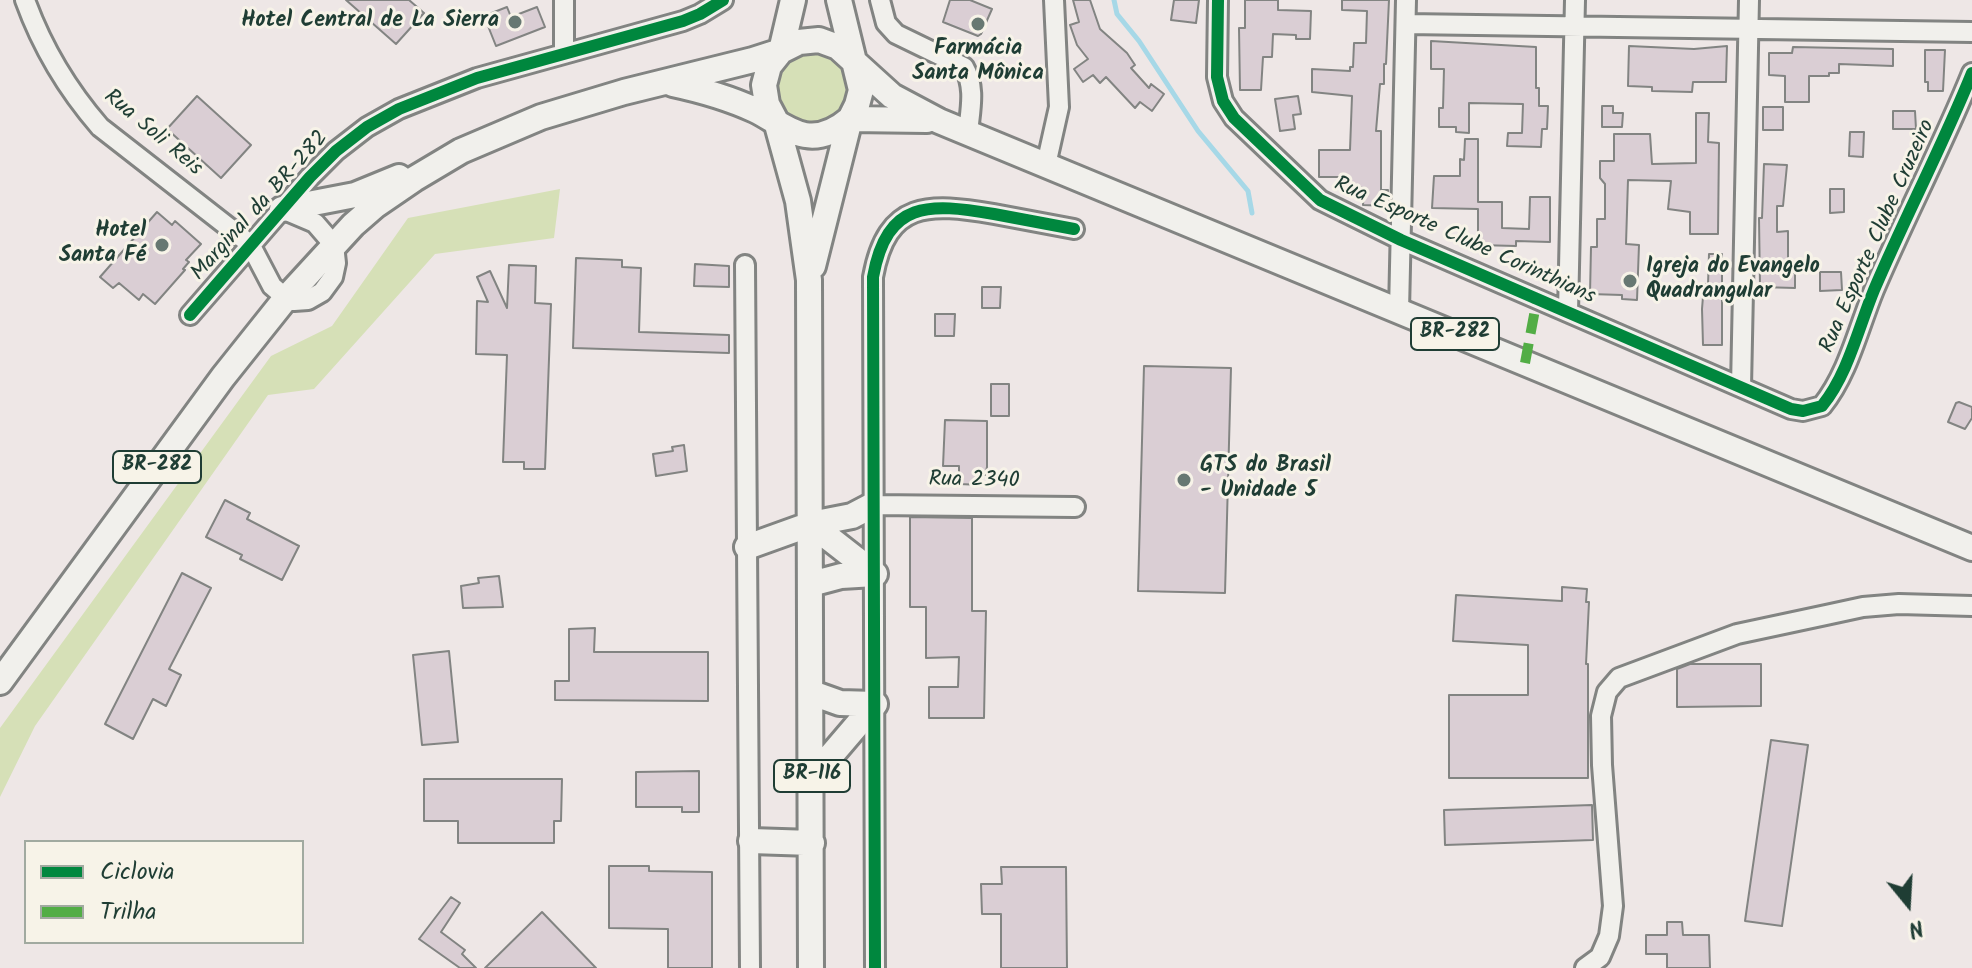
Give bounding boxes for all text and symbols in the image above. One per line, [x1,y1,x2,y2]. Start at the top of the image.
place label: Hotel Central de La Sierra [241,9,499,35]
marker: Hotel Central de La Sierra [506,13,524,31]
marker: Farmácia Santa Mônica [969,15,987,33]
place label: Farmácia Santa Mônica [912,37,1044,88]
street label: Rua Soli Reis [97,85,207,183]
street label: Rua Esporte Clube Cruzeiro [1816,116,1942,358]
street label: Marginal da BR-282 [187,127,335,287]
street label: Rua Esporte Clube Corinthians [1329,172,1599,312]
place label: Hotel Santa Fé [59,219,146,270]
marker: Hotel Santa Fé [153,236,171,254]
place label: Igreja do Evangelo Quadrangular [1646,255,1820,306]
marker: Igreja do Evangelo Quadrangular [1621,272,1639,290]
road number: BR-282 [1411,318,1499,350]
road number: BR-282 [113,451,201,483]
place label: GTS do Brasil - Unidade 5 [1200,454,1331,506]
street label: Rua 2340 [928,468,1020,496]
marker: GTS do Brasil - Unidade 5 [1175,471,1193,489]
road number: BR-116 [774,760,850,792]
legend [24,840,304,944]
text: Ciclovia [100,853,175,892]
north arrow [1868,864,1948,944]
text: Trilha [100,893,157,932]
text: N [1904,909,1928,946]

